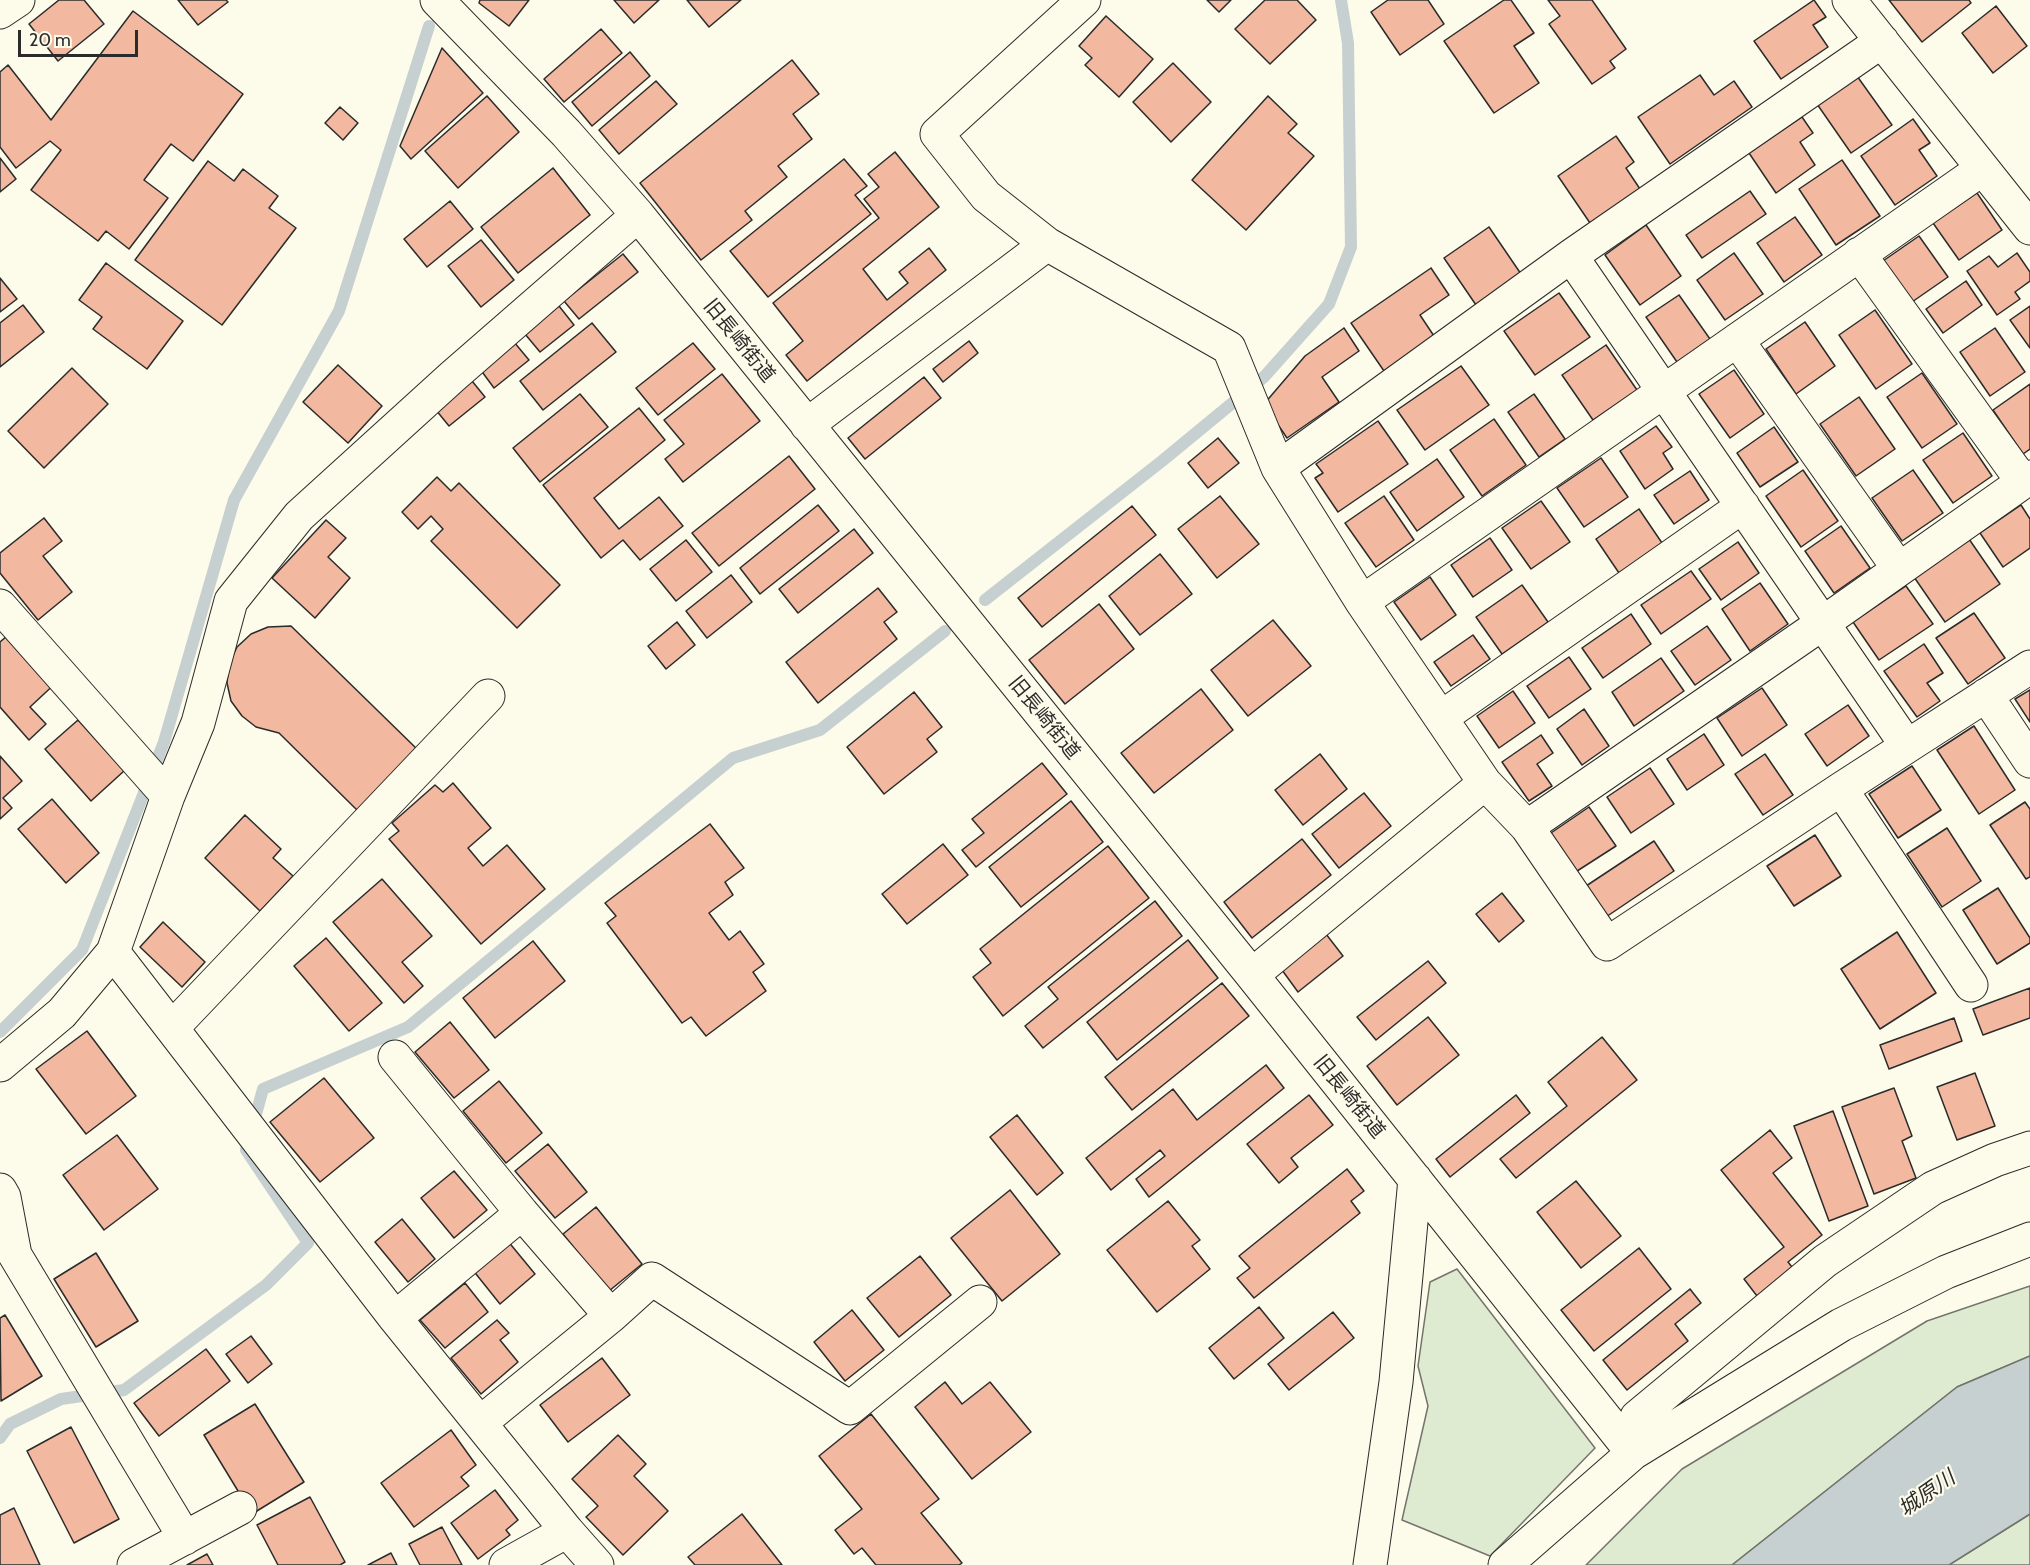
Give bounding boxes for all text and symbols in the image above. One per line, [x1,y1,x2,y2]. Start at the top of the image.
scale bar [21,18,141,56]
text: 20 m [29,29,71,51]
street label: 旧長崎街道 [698,295,780,387]
street label: 旧長崎街道 [1003,672,1085,764]
street label: 旧長崎街道 [1308,1051,1390,1143]
water label: 城原川 [1894,1466,1960,1522]

